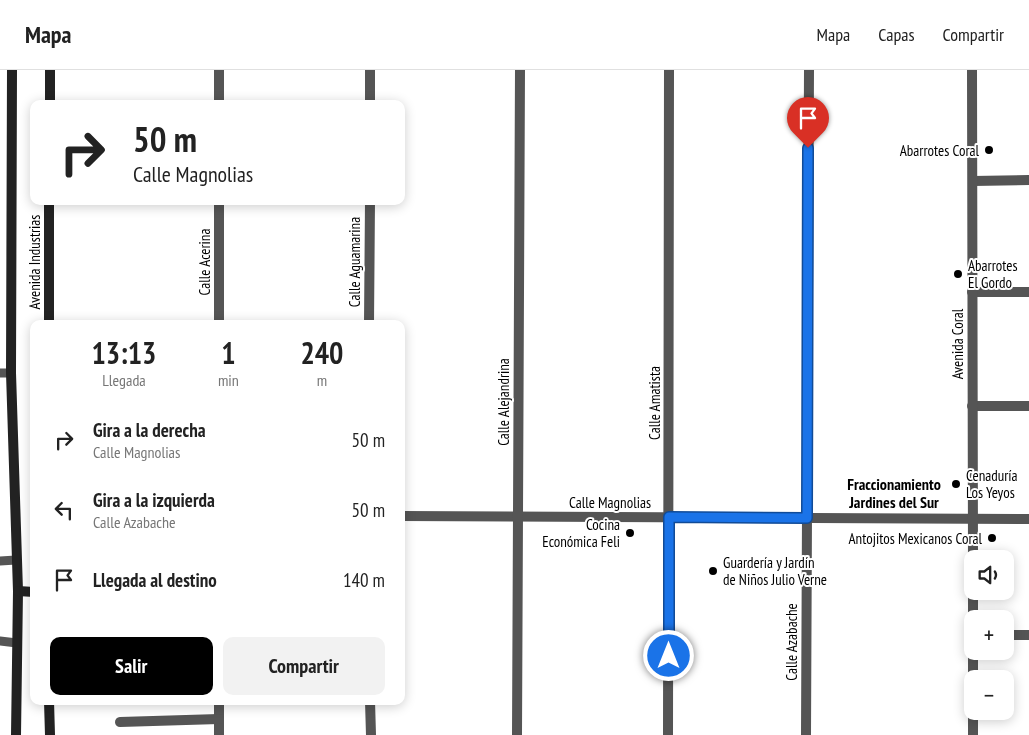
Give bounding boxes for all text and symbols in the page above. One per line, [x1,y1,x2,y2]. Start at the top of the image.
text: Mapa [25,19,72,50]
text: Mapa [817,23,850,46]
text: Capas [878,23,915,46]
text: Compartir [943,23,1004,46]
pin [787,97,829,148]
icon: arrive [794,104,822,132]
text: 50 m [133,116,197,162]
icon: right [50,120,115,185]
place label: Abarrotes Coral [900,141,979,160]
marker: Abarrotes Coral [983,144,995,156]
text: Calle Magnolias [133,160,253,188]
street label: Avenida Industrias [25,215,44,309]
street label: Calle Aguamarina [345,217,364,307]
street label: Calle Acerina [195,229,214,295]
place label: Abarrotes El Gordo [968,256,1018,292]
marker: Abarrotes El Gordo [952,268,964,280]
street label: Avenida Coral [948,308,967,379]
text: 13:13 [92,333,156,372]
text: 1 [221,333,236,372]
text: 240 [300,333,343,372]
street label: Calle Alejandrina [494,358,513,446]
street label: Calle Amatista [645,366,664,440]
text: Llegada [102,370,146,390]
text: min [218,370,239,390]
text: m [317,370,327,390]
text: Gira a la derecha [93,418,206,442]
icon: right [50,426,78,454]
text: 50 m [352,428,385,452]
text: Calle Magnolias [93,442,180,462]
place label: Cenaduría Los Yeyos [966,466,1018,502]
district label: Fraccionamiento Jardines del Sur [847,474,941,512]
marker: Cenaduría Los Yeyos [950,478,962,490]
text: Gira a la izquierda [93,488,215,512]
street label: Calle Magnolias [569,493,651,512]
icon: left [50,496,78,524]
text: 50 m [352,498,385,522]
text: Calle Azabache [93,512,176,532]
place label: Cocina Económica Feli [542,515,620,551]
marker: Cocina Económica Feli [624,527,636,539]
place label: Antojitos Mexicanos Coral [849,529,982,548]
marker: Antojitos Mexicanos Coral [986,532,998,544]
map controls [964,550,1014,720]
button: sound [964,550,1014,600]
place label: Guardería y Jardín de Niños Julio Verne [723,553,827,589]
marker: Guardería y Jardín de Niños Julio Verne [707,565,719,577]
icon: arrive [50,566,78,594]
text: Llegada al destino [93,568,217,592]
text: 140 m [343,568,385,592]
street label: Calle Azabache [782,603,801,681]
button: + [964,610,1014,660]
position arrow [642,629,694,681]
button: Salir [50,637,213,695]
button: Compartir [223,637,385,695]
button: − [964,670,1014,720]

